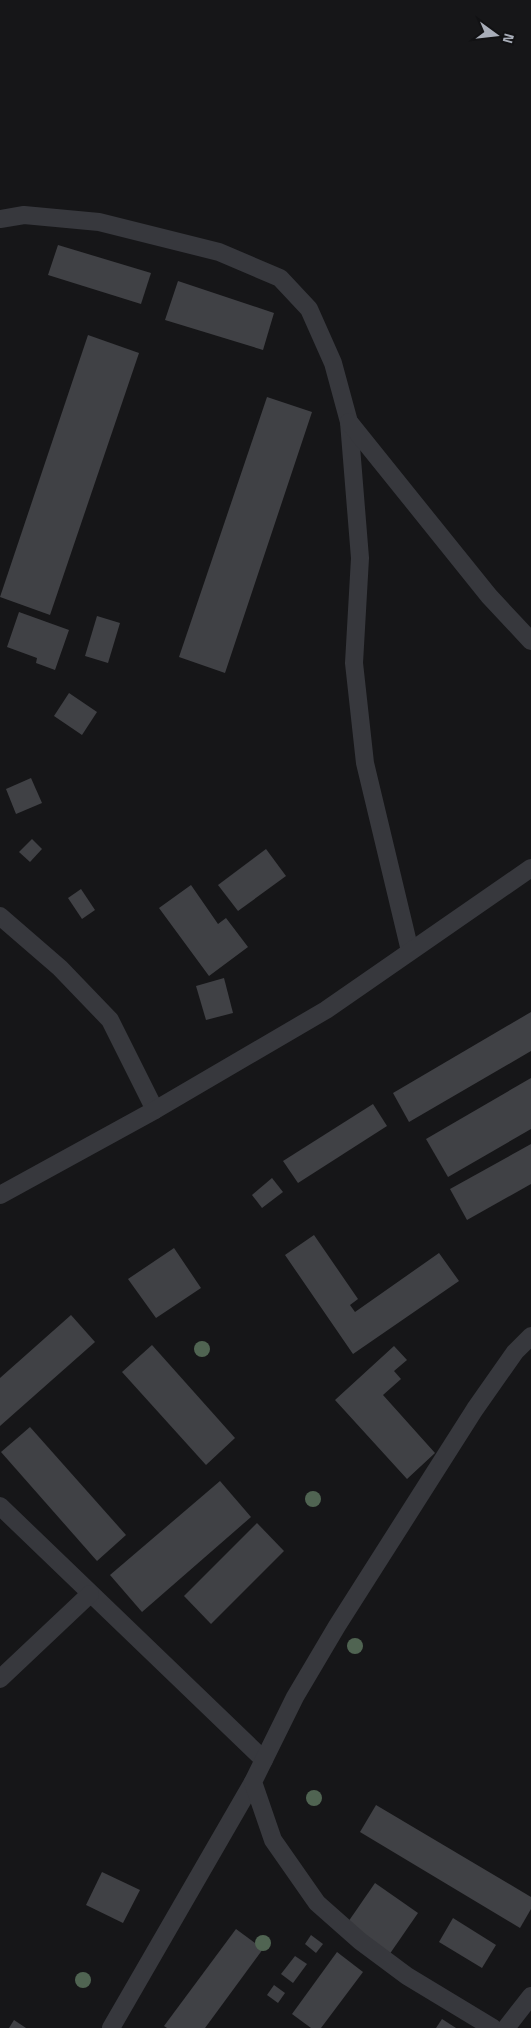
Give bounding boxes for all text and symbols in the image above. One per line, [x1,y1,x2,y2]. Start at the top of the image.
north arrow [471,10,521,60]
text: N [498,31,520,46]

